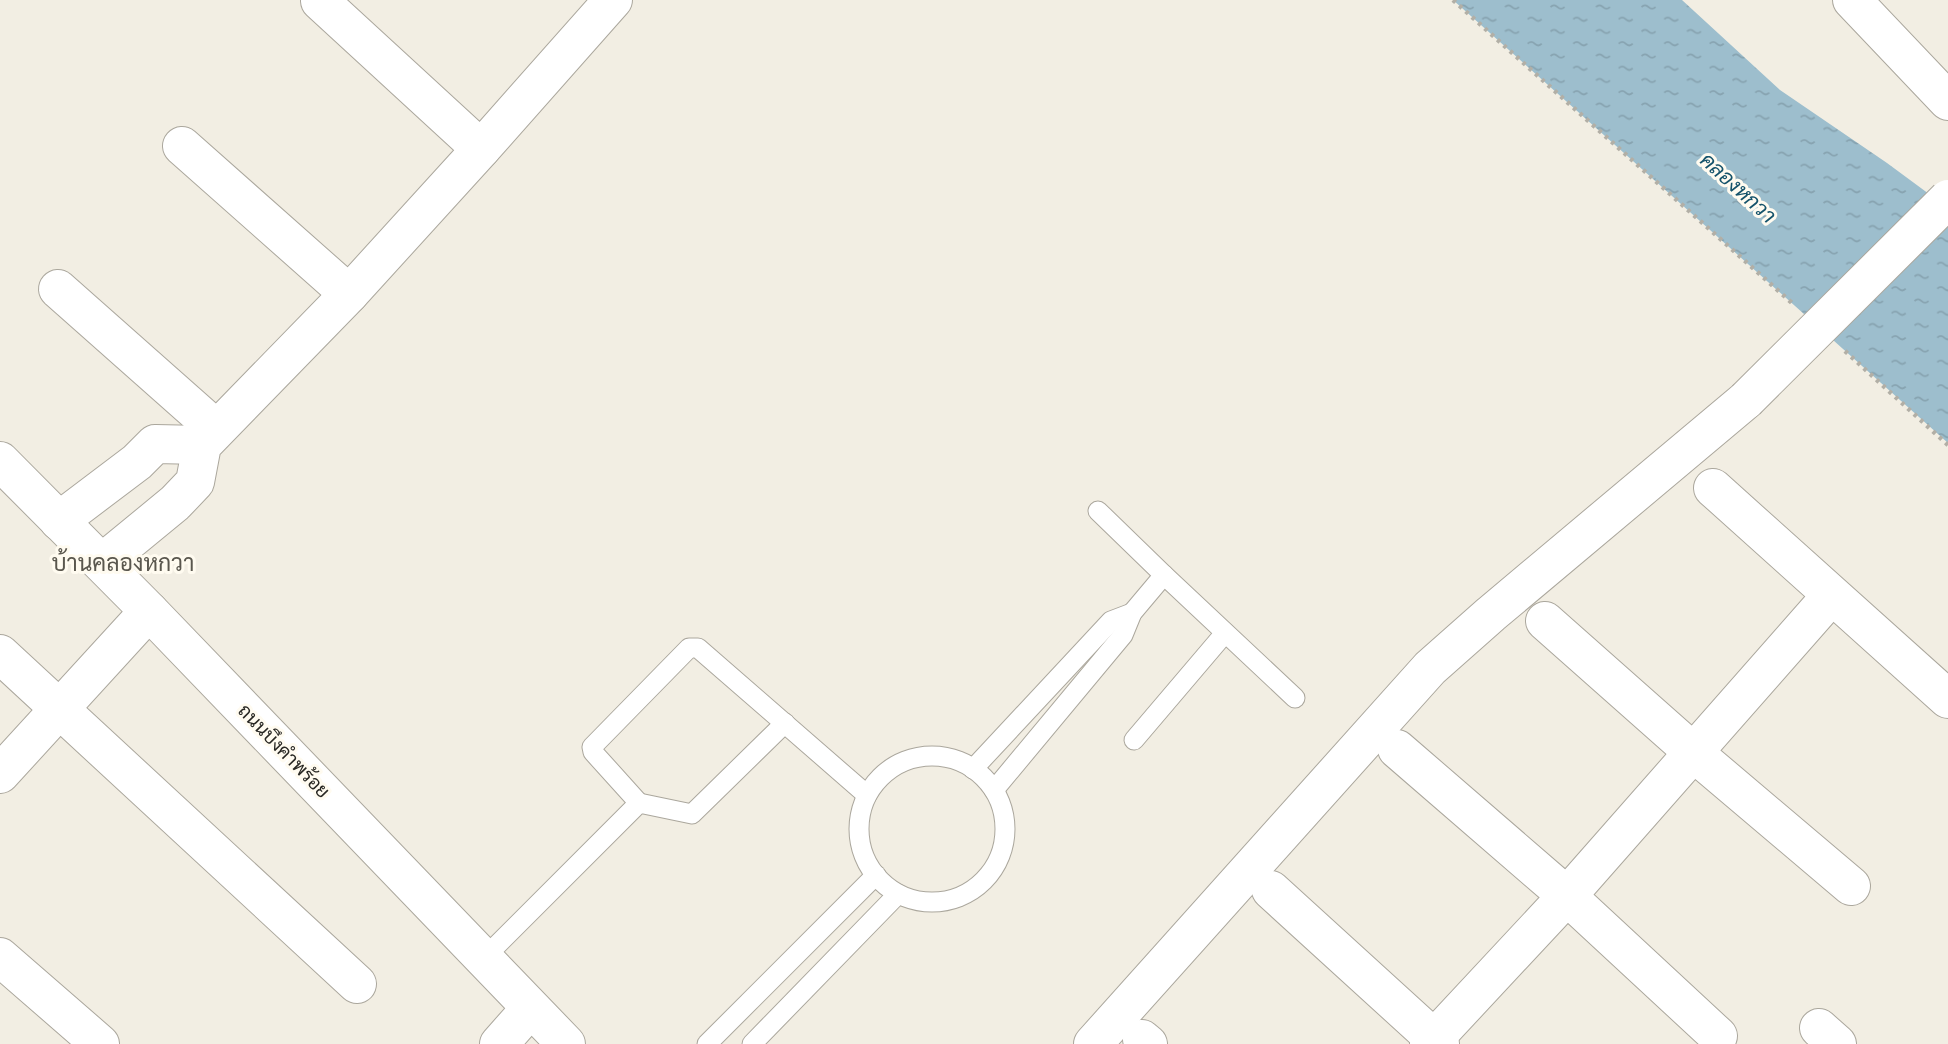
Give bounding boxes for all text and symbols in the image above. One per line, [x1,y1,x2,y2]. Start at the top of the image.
water label: คลองหกวา [1695,148,1781,228]
district label: บ้านคลองหกวา [52,548,194,577]
street label: ถนนบึงคำพร้อย [233,699,335,803]

